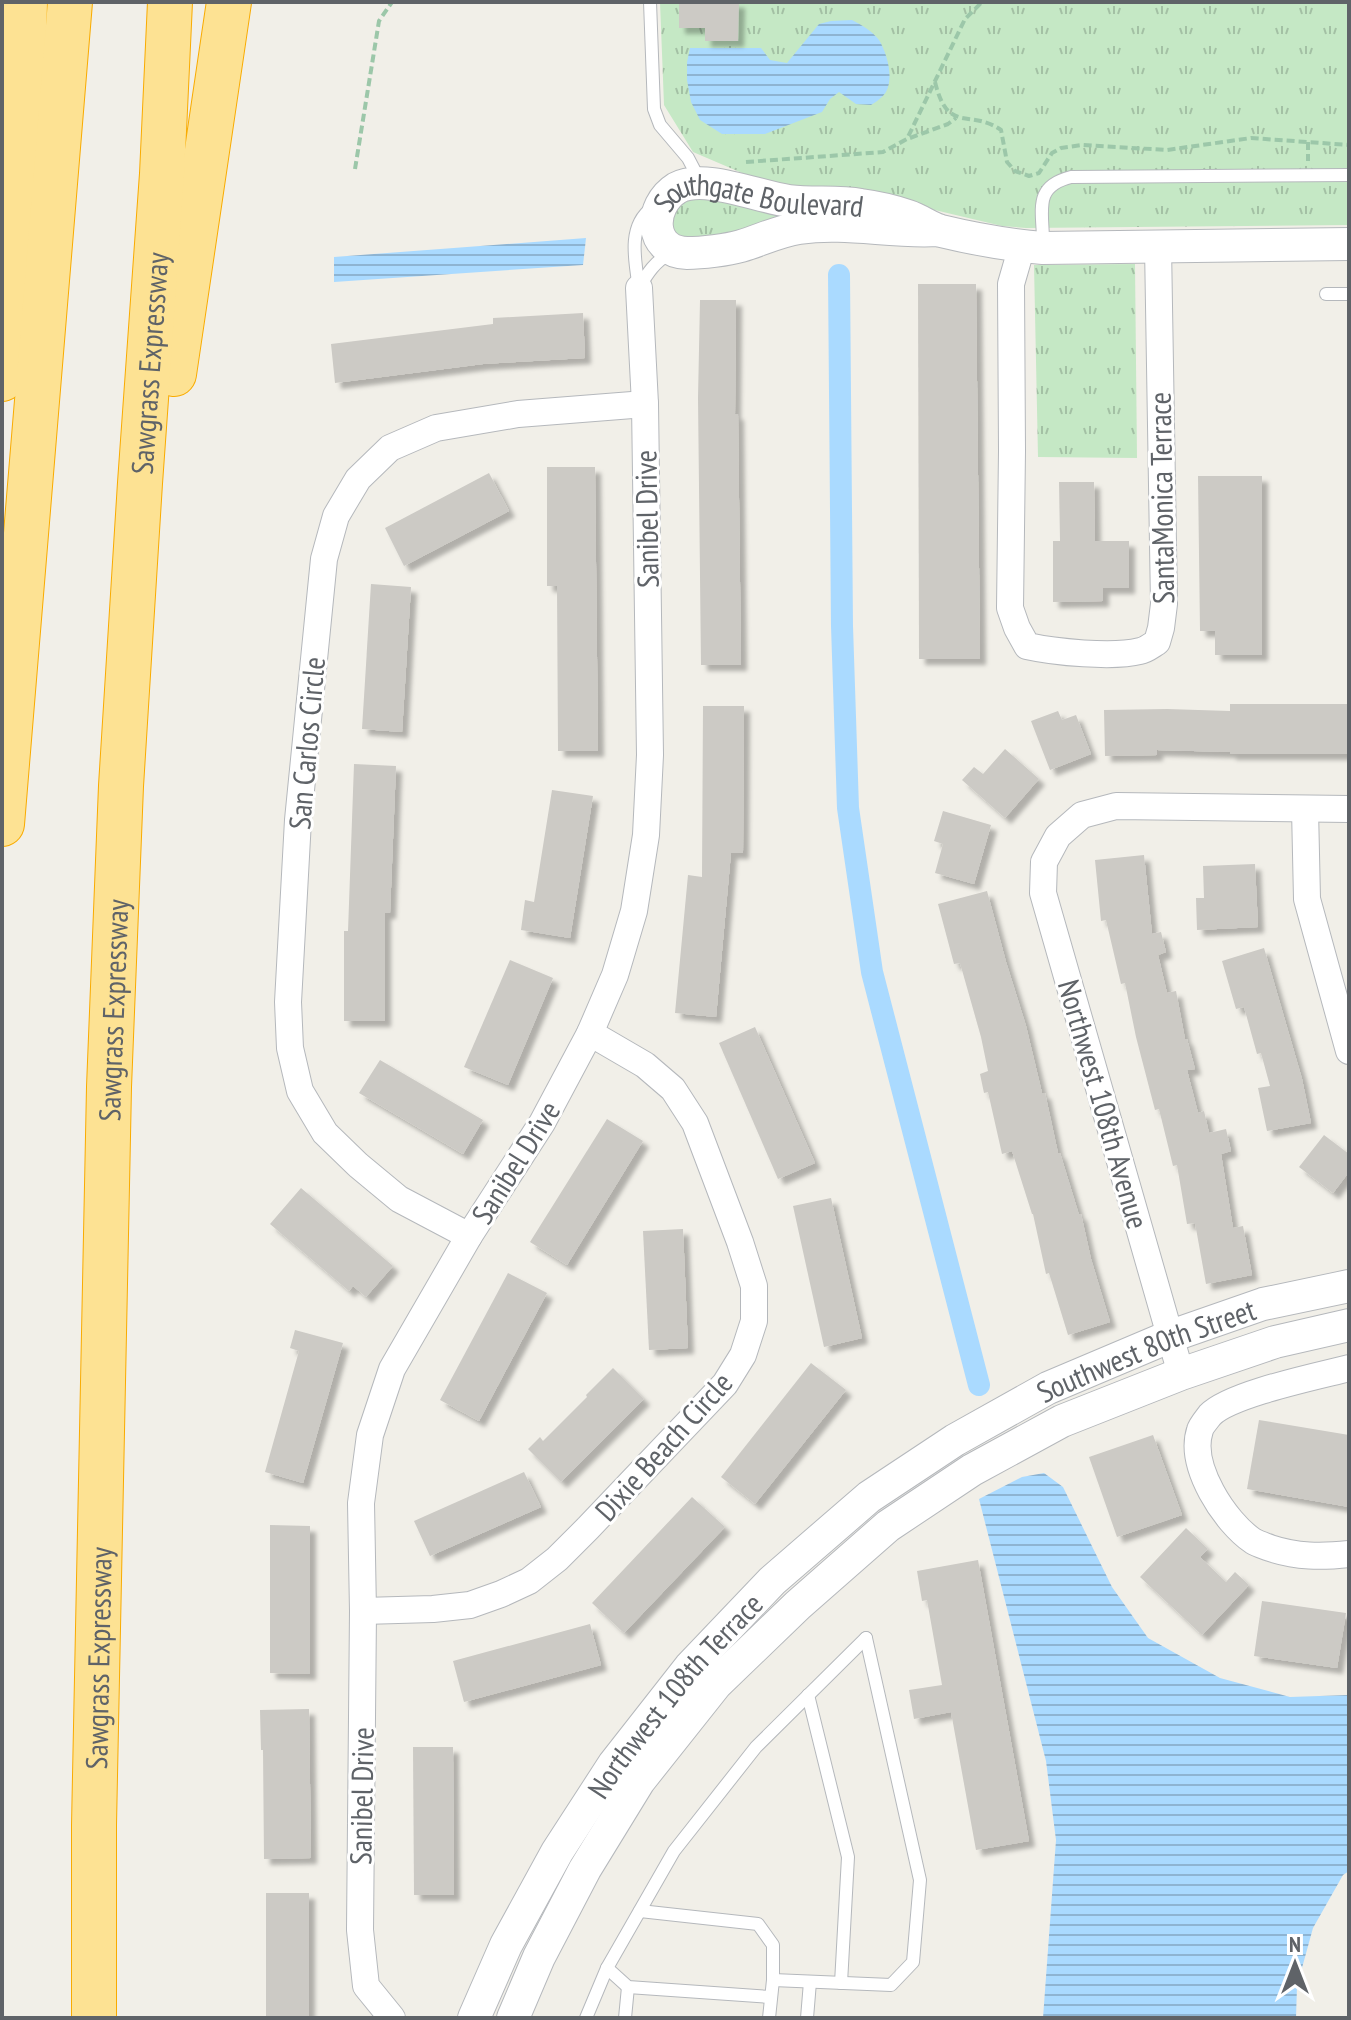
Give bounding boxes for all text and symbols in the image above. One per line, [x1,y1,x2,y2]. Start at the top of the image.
street label: Southgate Boulevard [643,163,866,225]
street label: Sawgrass Expressway [121,250,176,476]
street label: SantaMonica Terrace [1140,392,1182,604]
street label: Sanibel Drive [625,450,667,588]
street label: San Carlos Circle [279,655,333,831]
street label: Sawgrass Expressway [89,898,136,1122]
street label: Northwest 108th Avenue [1050,975,1158,1233]
street label: Sanibel Drive [462,1093,568,1231]
street label: Southwest 80th Street [1029,1289,1261,1410]
street label: Dixie Beach Circle [586,1363,740,1529]
street label: Sawgrass Expressway [76,1546,119,1770]
street label: Northwest 108th Terrace [578,1584,770,1805]
street label: Sanibel Drive [340,1727,382,1865]
north arrow [1255,1924,1335,2004]
text: N [1289,1930,1301,1958]

